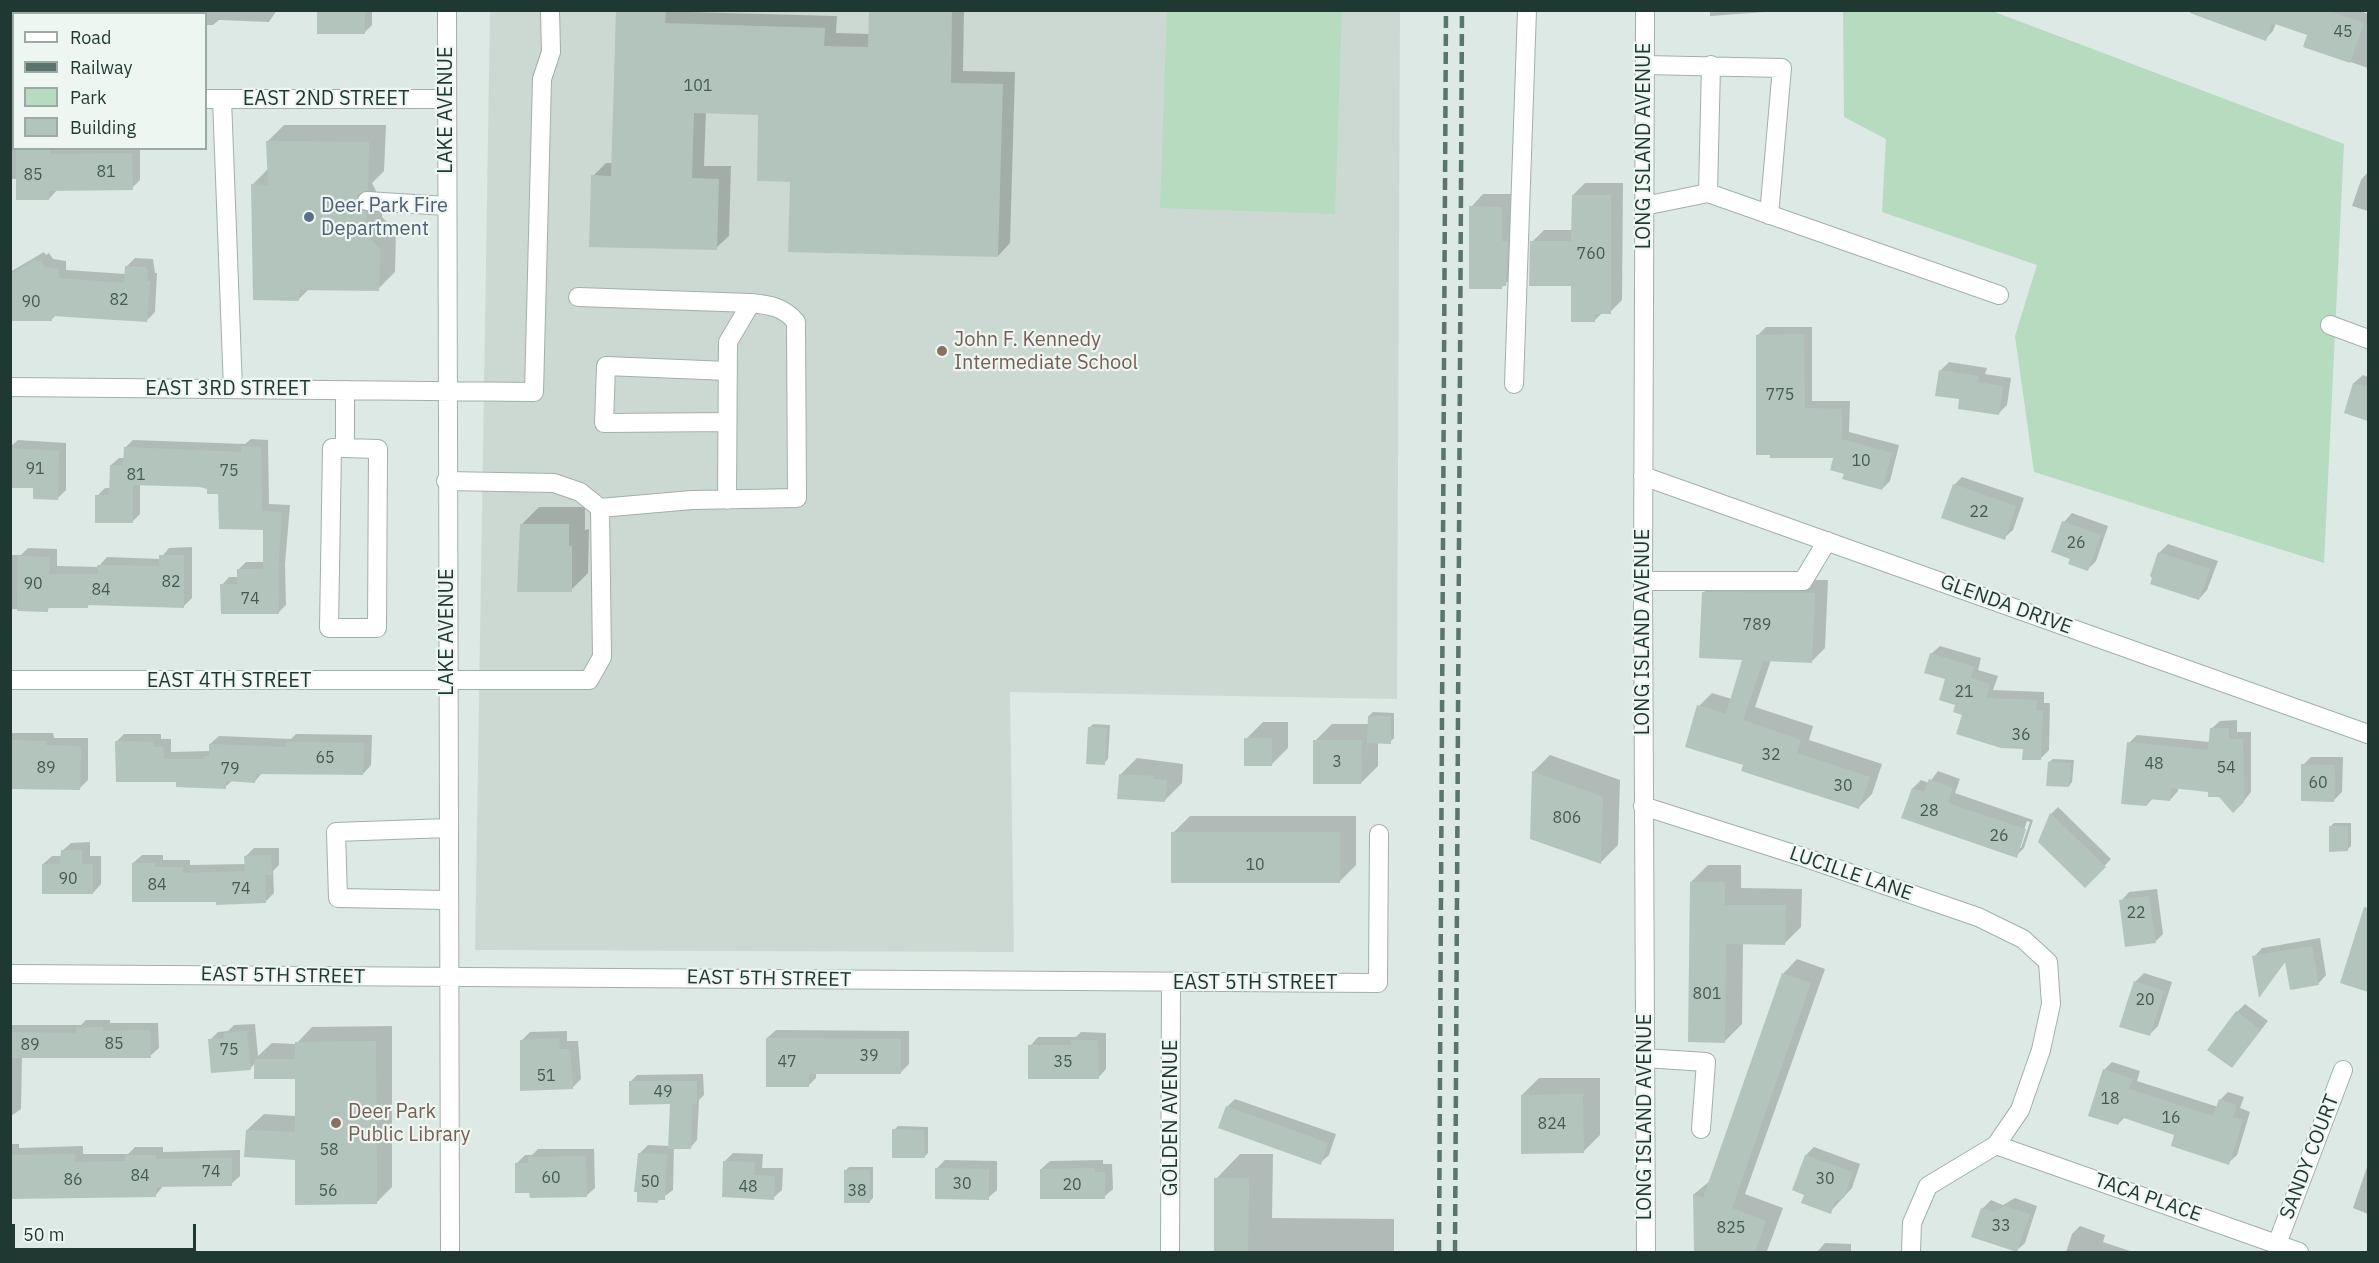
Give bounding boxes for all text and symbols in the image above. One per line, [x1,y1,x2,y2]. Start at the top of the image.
legend [12,12,207,150]
house number: 45 [2333,22,2353,42]
text: Road [70,26,111,49]
street label: LONG ISLAND AVENUE [1632,43,1656,249]
street label: LAKE AVENUE [434,46,458,174]
text: Railway [70,56,132,79]
house number: 101 [684,76,712,96]
text: Park [70,86,106,109]
street label: EAST 2ND STREET [243,87,409,111]
text: Building [70,116,136,139]
house number: 81 [96,162,116,182]
house number: 85 [23,165,43,185]
place label: Deer Park Fire Department [321,194,448,241]
marker: Deer Park Fire Department [302,210,316,224]
house number: 760 [1577,244,1605,264]
house number: 82 [109,290,129,310]
house number: 90 [21,292,41,312]
place label: John F. Kennedy Intermediate School [954,328,1138,375]
marker: John F. Kennedy Intermediate School [935,344,949,358]
street label: EAST 3RD STREET [145,377,311,401]
house number: 775 [1766,385,1794,405]
house number: 10 [1851,451,1871,471]
house number: 91 [25,459,45,479]
house number: 75 [219,461,239,481]
house number: 81 [126,465,146,485]
house number: 22 [1969,502,1989,522]
street label: LONG ISLAND AVENUE [1631,529,1655,735]
house number: 26 [2066,533,2086,553]
street label: LAKE AVENUE [435,568,459,696]
street label: GLENDA DRIVE [1937,570,2075,640]
house number: 82 [161,572,181,592]
house number: 90 [23,574,43,594]
house number: 84 [91,580,111,600]
house number: 74 [240,589,260,609]
house number: 789 [1743,615,1771,635]
street label: EAST 4TH STREET [147,669,311,693]
house number: 21 [1954,682,1974,702]
house number: 36 [2011,725,2031,745]
house number: 32 [1761,745,1781,765]
house number: 65 [315,748,335,768]
house number: 3 [1332,752,1342,772]
house number: 48 [2144,754,2164,774]
house number: 89 [36,758,56,778]
house number: 54 [2216,758,2236,778]
house number: 79 [220,759,240,779]
house number: 60 [2308,773,2328,793]
house number: 30 [1833,776,1853,796]
house number: 28 [1919,801,1939,821]
house number: 806 [1553,808,1581,828]
house number: 26 [1989,826,2009,846]
street label: LUCILLE LANE [1786,842,1916,906]
house number: 10 [1245,855,1265,875]
house number: 90 [58,869,78,889]
house number: 84 [147,875,167,895]
house number: 74 [231,879,251,899]
house number: 22 [2126,903,2146,923]
street label: EAST 5TH STREET [200,963,366,989]
street label: EAST 5TH STREET [686,966,852,992]
street label: EAST 5TH STREET [1173,971,1337,995]
house number: 801 [1693,984,1721,1004]
house number: 20 [2135,990,2155,1010]
street label: LONG ISLAND AVENUE [1633,1014,1657,1220]
house number: 85 [104,1034,124,1054]
house number: 89 [20,1035,40,1055]
street label: GOLDEN AVENUE [1159,1039,1183,1197]
house number: 75 [219,1040,239,1060]
house number: 39 [859,1046,879,1066]
house number: 47 [777,1052,797,1072]
house number: 35 [1053,1052,1073,1072]
house number: 51 [536,1066,556,1086]
house number: 49 [653,1082,673,1102]
house number: 18 [2100,1089,2120,1109]
street label: SANDY COURT [2275,1091,2345,1223]
place label: Deer Park Public Library [348,1100,470,1147]
house number: 16 [2161,1108,2181,1128]
house number: 824 [1538,1114,1566,1134]
marker: Deer Park Public Library [329,1116,343,1130]
house number: 58 [319,1140,339,1160]
house number: 74 [201,1162,221,1182]
house number: 84 [130,1166,150,1186]
house number: 60 [541,1168,561,1188]
street label: TACA PLACE [2091,1168,2205,1228]
house number: 30 [1815,1169,1835,1189]
house number: 86 [63,1170,83,1190]
house number: 50 [640,1172,660,1192]
house number: 30 [952,1174,972,1194]
house number: 20 [1062,1175,1082,1195]
house number: 48 [738,1177,758,1197]
house number: 56 [318,1181,338,1201]
house number: 38 [847,1181,867,1201]
scale bar [15,1212,200,1250]
house number: 33 [1991,1216,2011,1236]
house number: 825 [1717,1218,1745,1238]
text: 50 m [23,1223,65,1246]

